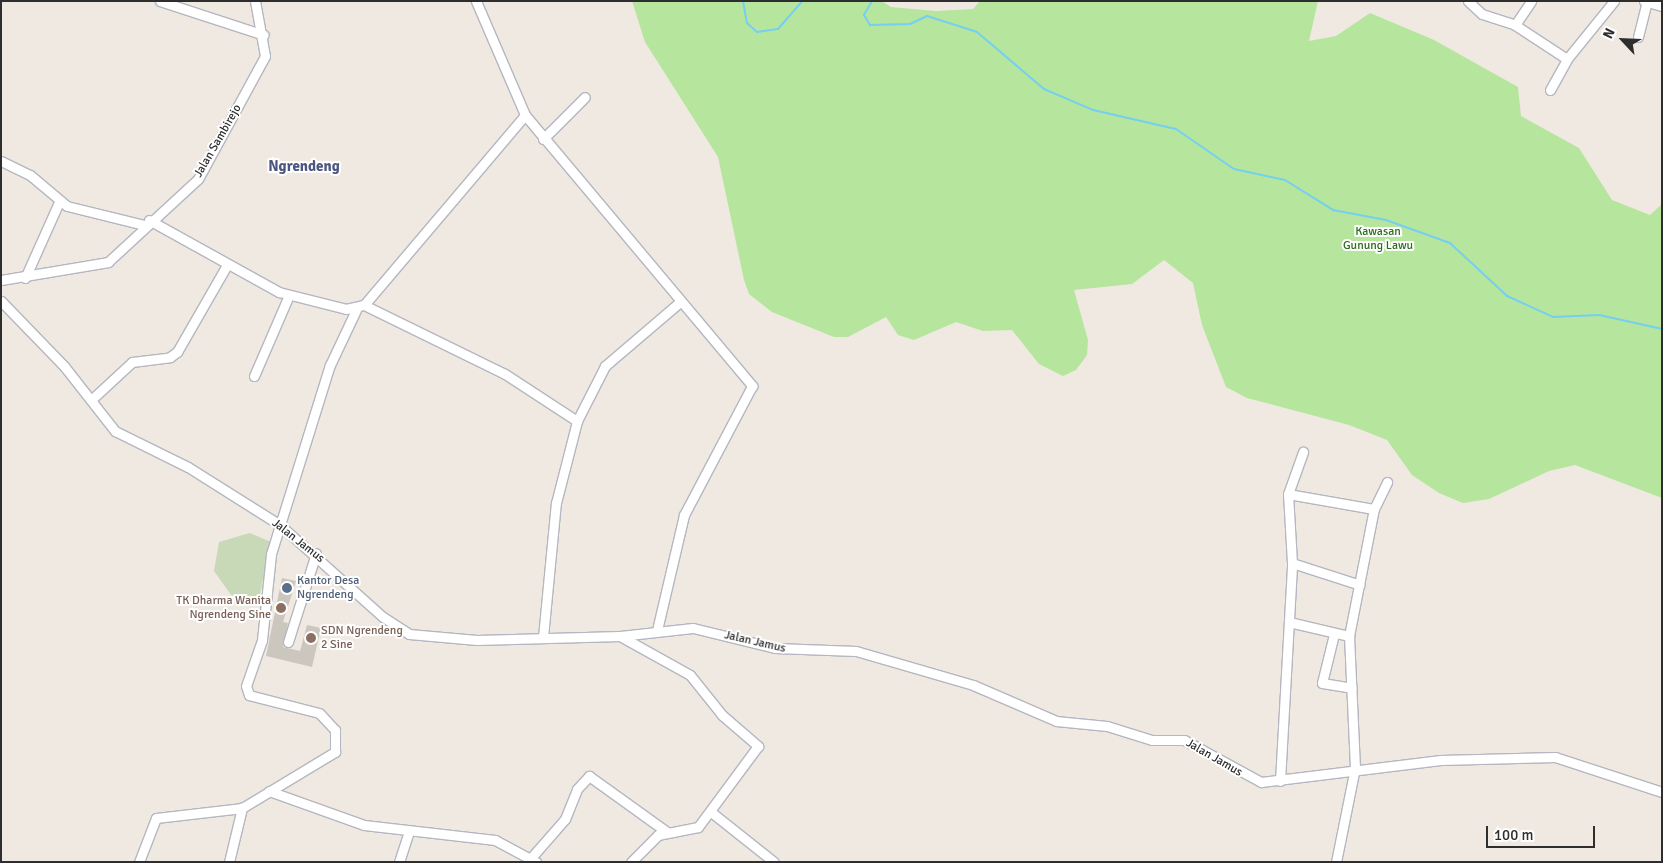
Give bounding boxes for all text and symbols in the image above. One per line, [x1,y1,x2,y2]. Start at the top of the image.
north arrow [1598,15,1648,65]
text: N [1599,25,1619,41]
street label: Jalan Sambirejo [191,102,245,180]
district label: Ngrendeng [268,158,340,176]
park label: Kawasan Gunung Lawu [1343,225,1413,253]
street label: Jalan Jamus [269,516,327,566]
place label: Kantor Desa Ngrendeng [297,574,359,602]
marker: Kantor Desa Ngrendeng [281,582,293,594]
place label: TK Dharma Wanita Ngrendeng Sine [176,594,271,622]
marker: TK Dharma Wanita Ngrendeng Sine [275,602,287,614]
place label: SDN Ngrendeng 2 Sine [321,624,403,652]
street label: Jalan Jamus [723,628,787,656]
marker: SDN Ngrendeng 2 Sine [305,632,317,644]
street label: Jalan Jamus [1183,736,1245,780]
scale bar [1488,816,1597,848]
text: 100 m [1494,826,1534,844]

